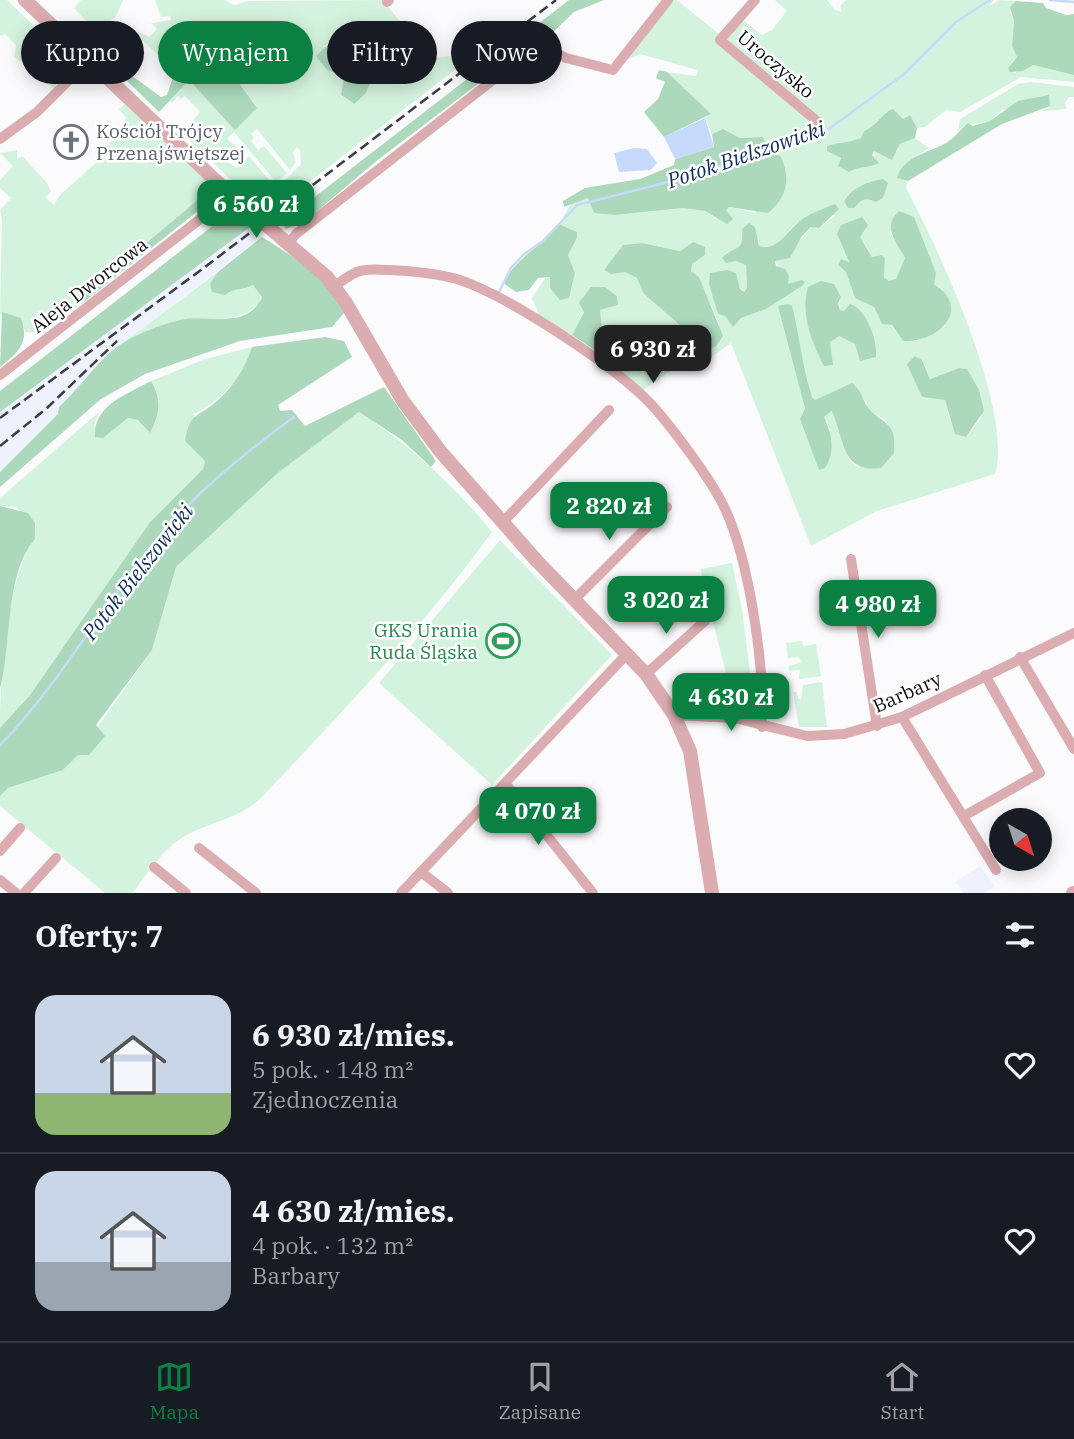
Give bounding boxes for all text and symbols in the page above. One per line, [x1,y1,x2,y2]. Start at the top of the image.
chip: Kupno [21,21,144,84]
chip: Wynajem [158,21,313,84]
chip: Filtry [327,21,437,84]
chip: Nowe [451,21,562,84]
street label: Uroczysko [732,25,820,103]
water label: Potok Bielszowicki [662,114,829,195]
place label: Kościół Trójcy Przenajświętszej [96,119,245,165]
church icon: Kościół Trójcy Przenajświętszej [52,123,90,161]
pin: 6 560 zł [184,180,328,240]
text: 6 560 zł [213,188,299,218]
street label: Aleja Dworcowa [26,232,152,338]
pin: 6 930 zł [581,326,725,385]
text: 6 930 zł [610,333,696,363]
pin: 2 820 zł [537,482,681,542]
text: 2 820 zł [566,490,652,520]
water label: Potok Bielszowicki [75,497,200,646]
pin: 3 020 zł [594,576,738,636]
pin: 4 980 zł [806,580,950,640]
text: 3 020 zł [623,584,709,614]
text: 4 980 zł [835,588,921,618]
place label: GKS Urania Ruda Śląska [369,618,478,664]
sports icon: GKS Urania Ruda Śląska [484,622,522,660]
street label: Barbary [869,666,946,718]
pin: 4 630 zł [659,674,803,733]
text: 4 630 zł [688,681,774,711]
pin: 4 070 zł [466,788,610,847]
text: 4 070 zł [495,795,581,825]
north arrow [989,808,1052,872]
map controls [989,808,1052,871]
text: Oferty: 7 [35,916,163,955]
icon: filters [1001,916,1039,954]
text: 6 930 zł/mies. [252,1015,455,1054]
icon: home [91,1023,175,1107]
icon: heart [1001,1046,1039,1084]
text: 5 pok. · 148 m² [252,1054,413,1084]
text: Zjednoczenia [252,1084,398,1114]
text: 4 630 zł/mies. [252,1191,455,1230]
icon: home [91,1199,175,1283]
icon: heart [1001,1222,1039,1260]
text: 4 pok. · 132 m² [252,1230,413,1260]
text: Barbary [252,1260,340,1290]
tab: Mapa [150,1358,199,1424]
tab: Zapisane [499,1358,581,1424]
tab: Start [881,1358,924,1424]

